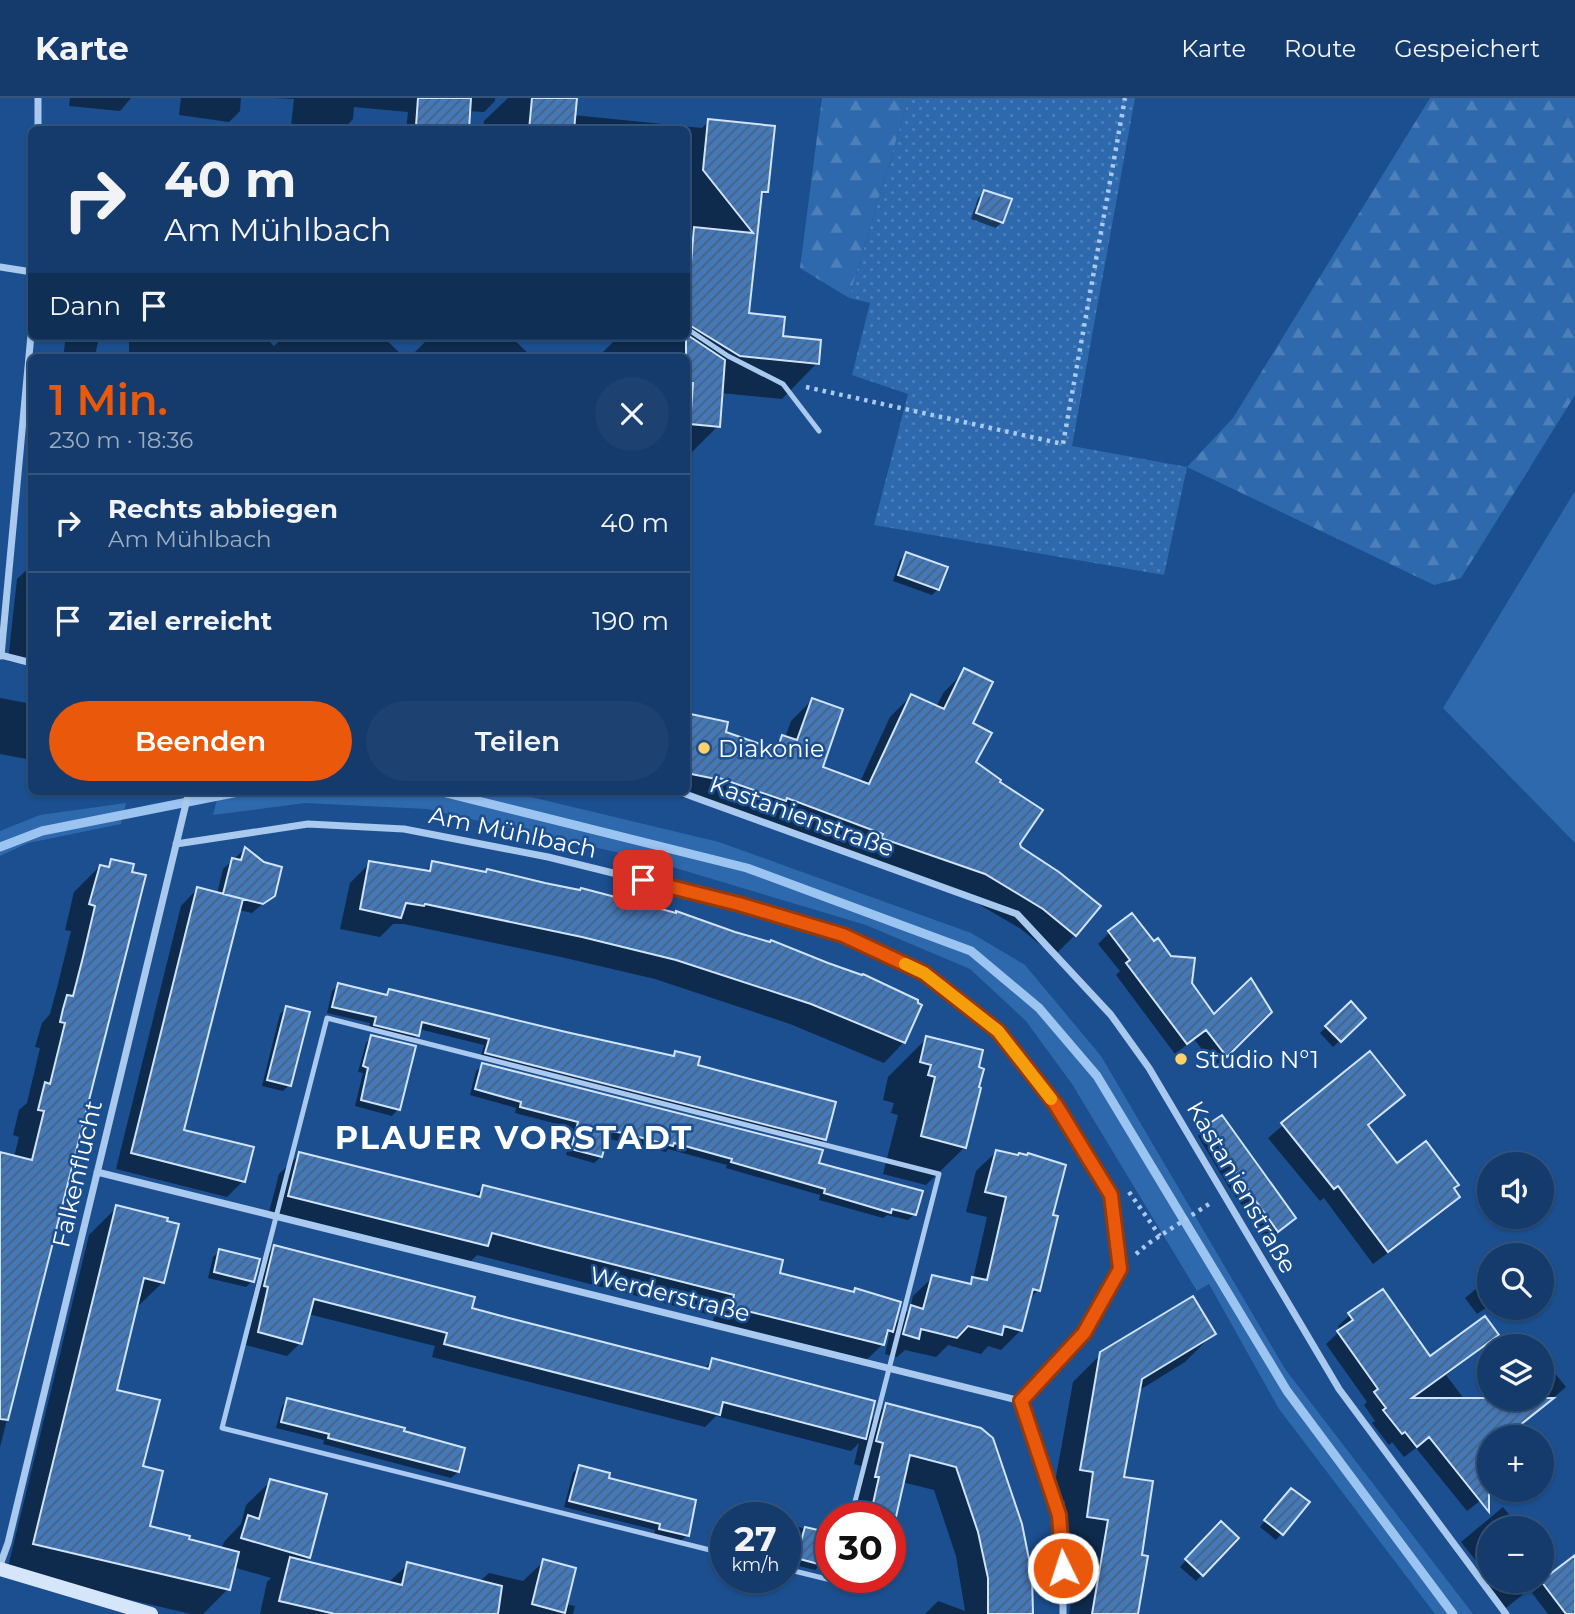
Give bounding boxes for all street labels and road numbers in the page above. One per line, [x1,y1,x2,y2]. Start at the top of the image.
street label: Kastanienstraße [706,769,898,863]
street label: Am Mühlbach [427,800,599,864]
street label: Kastanienstraße [1181,1096,1303,1278]
street label: Falkenflucht [46,1097,108,1250]
street label: Werderstraße [587,1260,753,1328]

